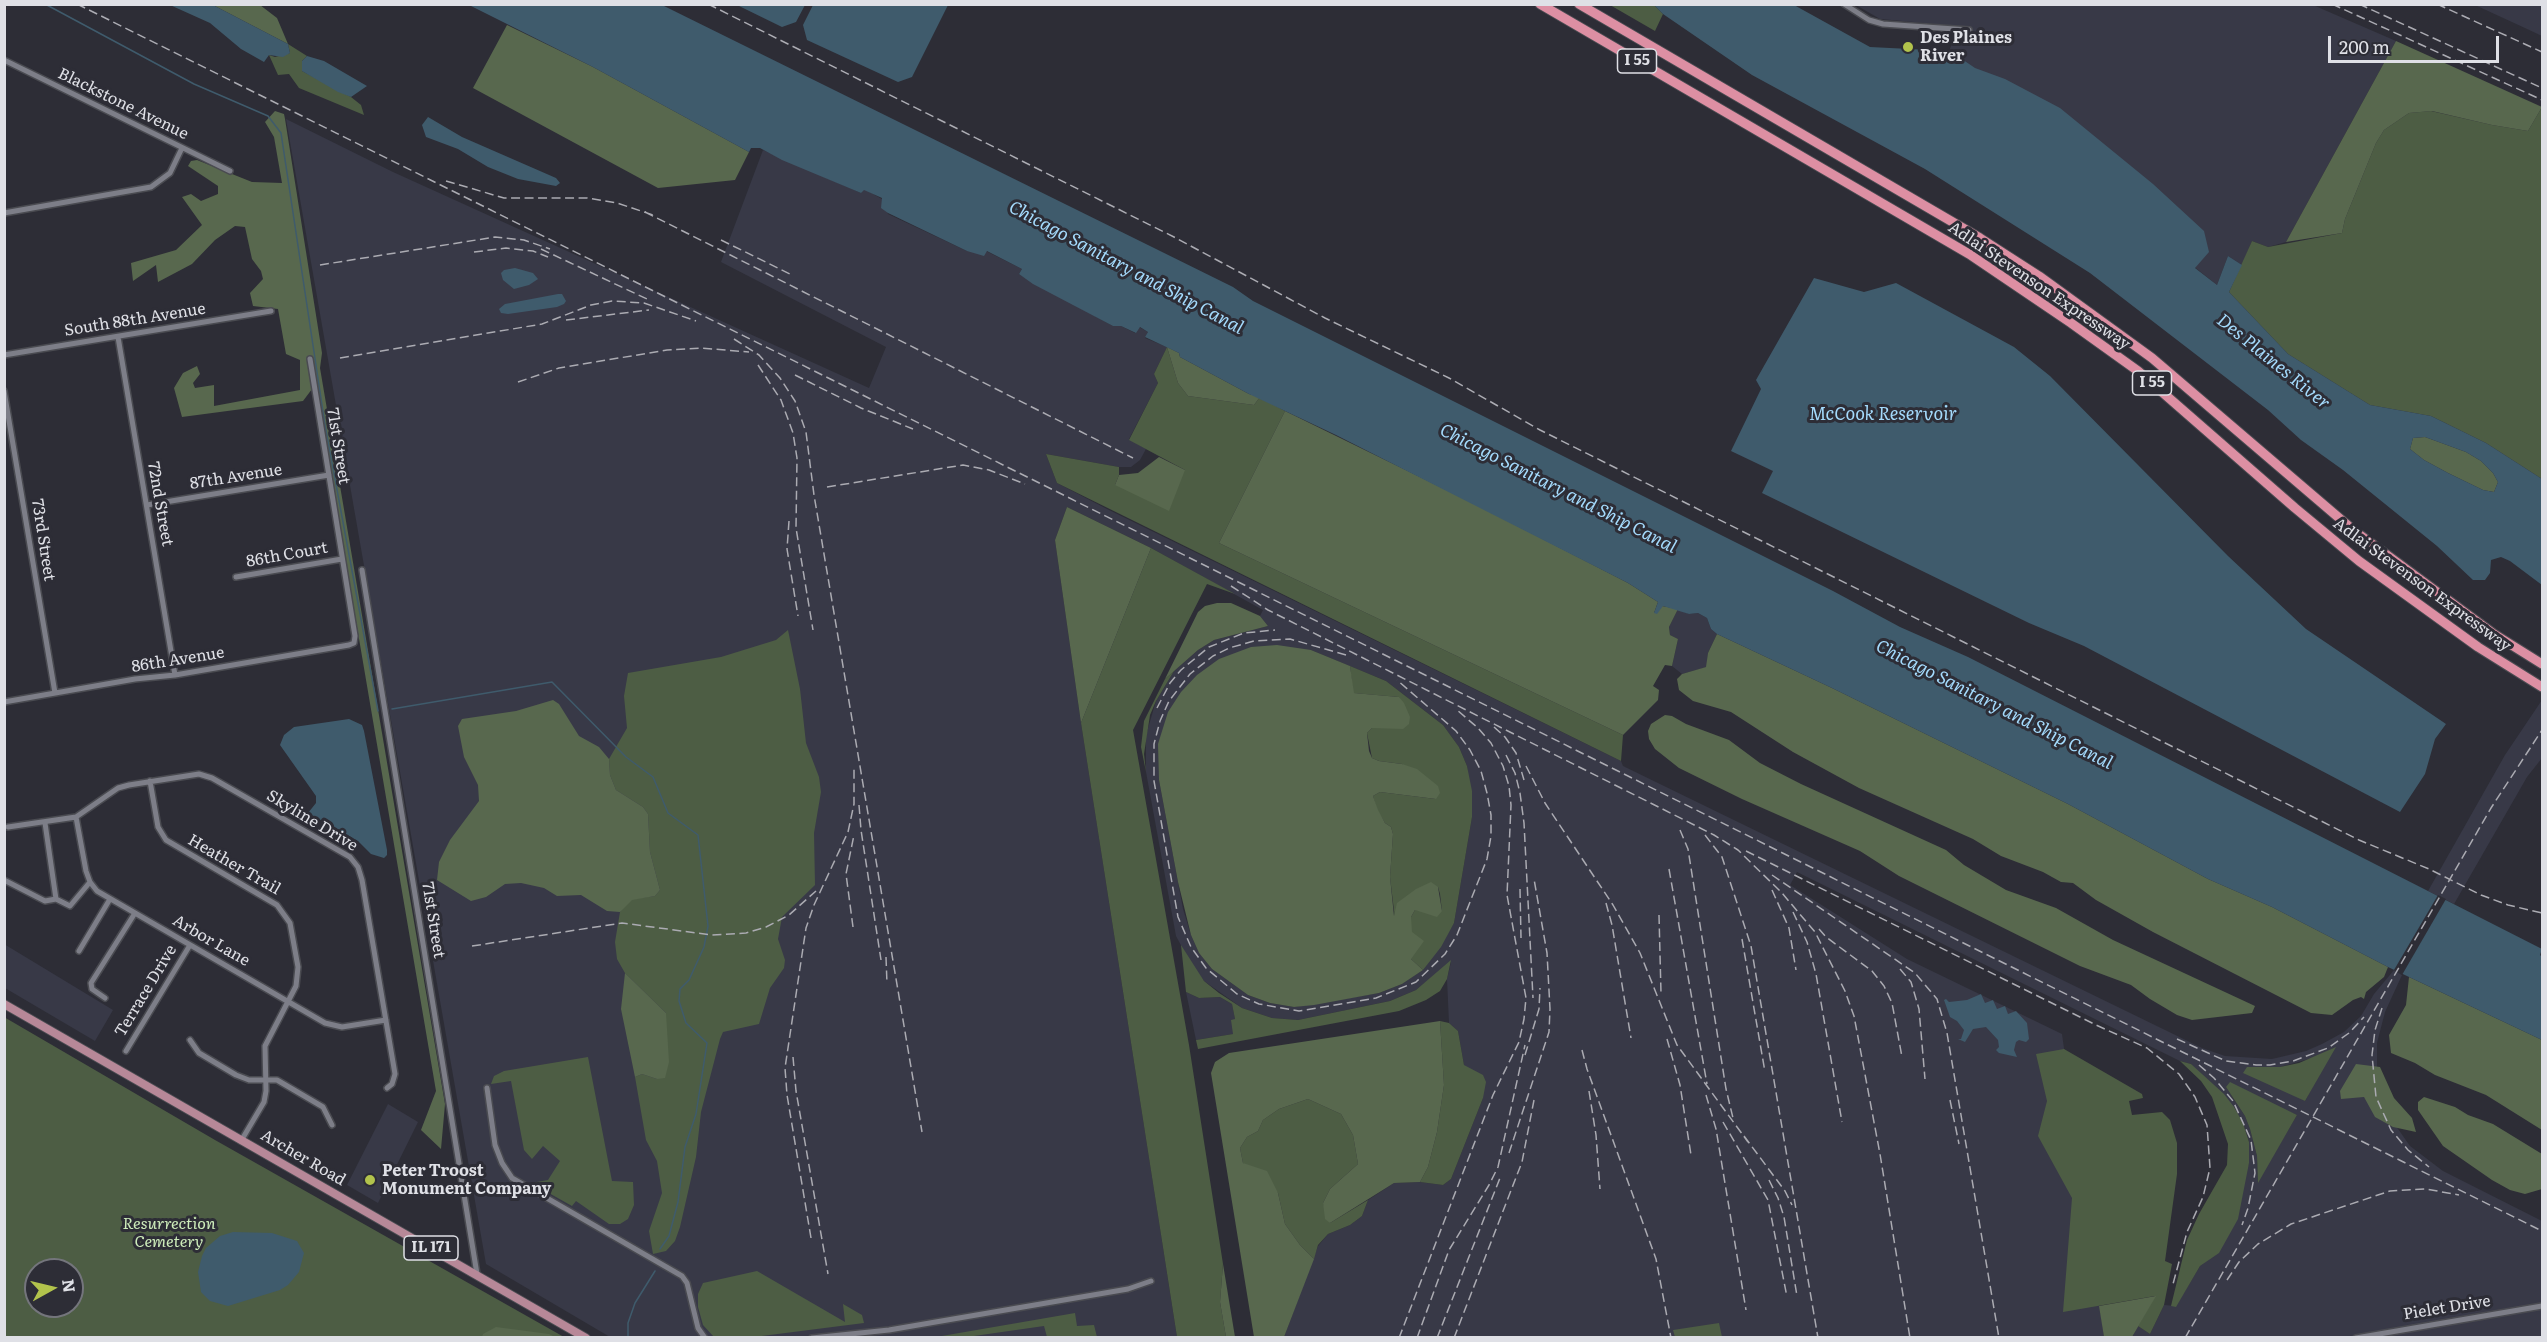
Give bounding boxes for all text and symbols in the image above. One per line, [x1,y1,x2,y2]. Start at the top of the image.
scale bar [2331,24,2502,62]
place label: Des Plaines River [1920,28,2012,66]
text: 200 m [2339,33,2390,60]
marker: Des Plaines River [1901,40,1915,54]
road number: I 55 [1618,49,1656,73]
street label: Blackstone Avenue [55,64,191,144]
water label: Chicago Sanitary and Ship Canal [1005,197,1247,339]
street label: Adlai Stevenson Expressway [1944,218,2134,354]
street label: South 88th Avenue [63,299,207,341]
water label: Des Plaines River [2212,310,2334,414]
road number: I 55 [2132,371,2172,395]
water label: McCook Reservoir [1809,404,1957,426]
street label: 71st Street [322,406,354,486]
water label: Chicago Sanitary and Ship Canal [1436,420,1680,558]
street label: 72nd Street [143,460,177,548]
street label: 87th Avenue [188,460,284,494]
street label: 73rd Street [27,498,59,582]
street label: Adlai Stevenson Expressway [2329,514,2515,656]
street label: 86th Court [245,538,329,572]
water label: Chicago Sanitary and Ship Canal [1872,636,2116,774]
street label: 86th Avenue [130,643,226,677]
street label: Skyline Drive [263,786,361,856]
street label: Heather Trail [184,831,284,899]
street label: 71st Street [417,880,449,960]
street label: Arbor Lane [169,911,253,971]
street label: Terrace Drive [111,942,181,1040]
street label: Archer Road [257,1126,349,1190]
place label: Peter Troost Monument Company [382,1161,551,1199]
marker: Peter Troost Monument Company [363,1173,377,1187]
park label: Resurrection Cemetery [123,1214,215,1252]
road number: IL 171 [404,1236,458,1260]
north arrow [24,1258,84,1318]
text: N [57,1277,83,1294]
street label: Pielet Drive [2402,1292,2492,1324]

